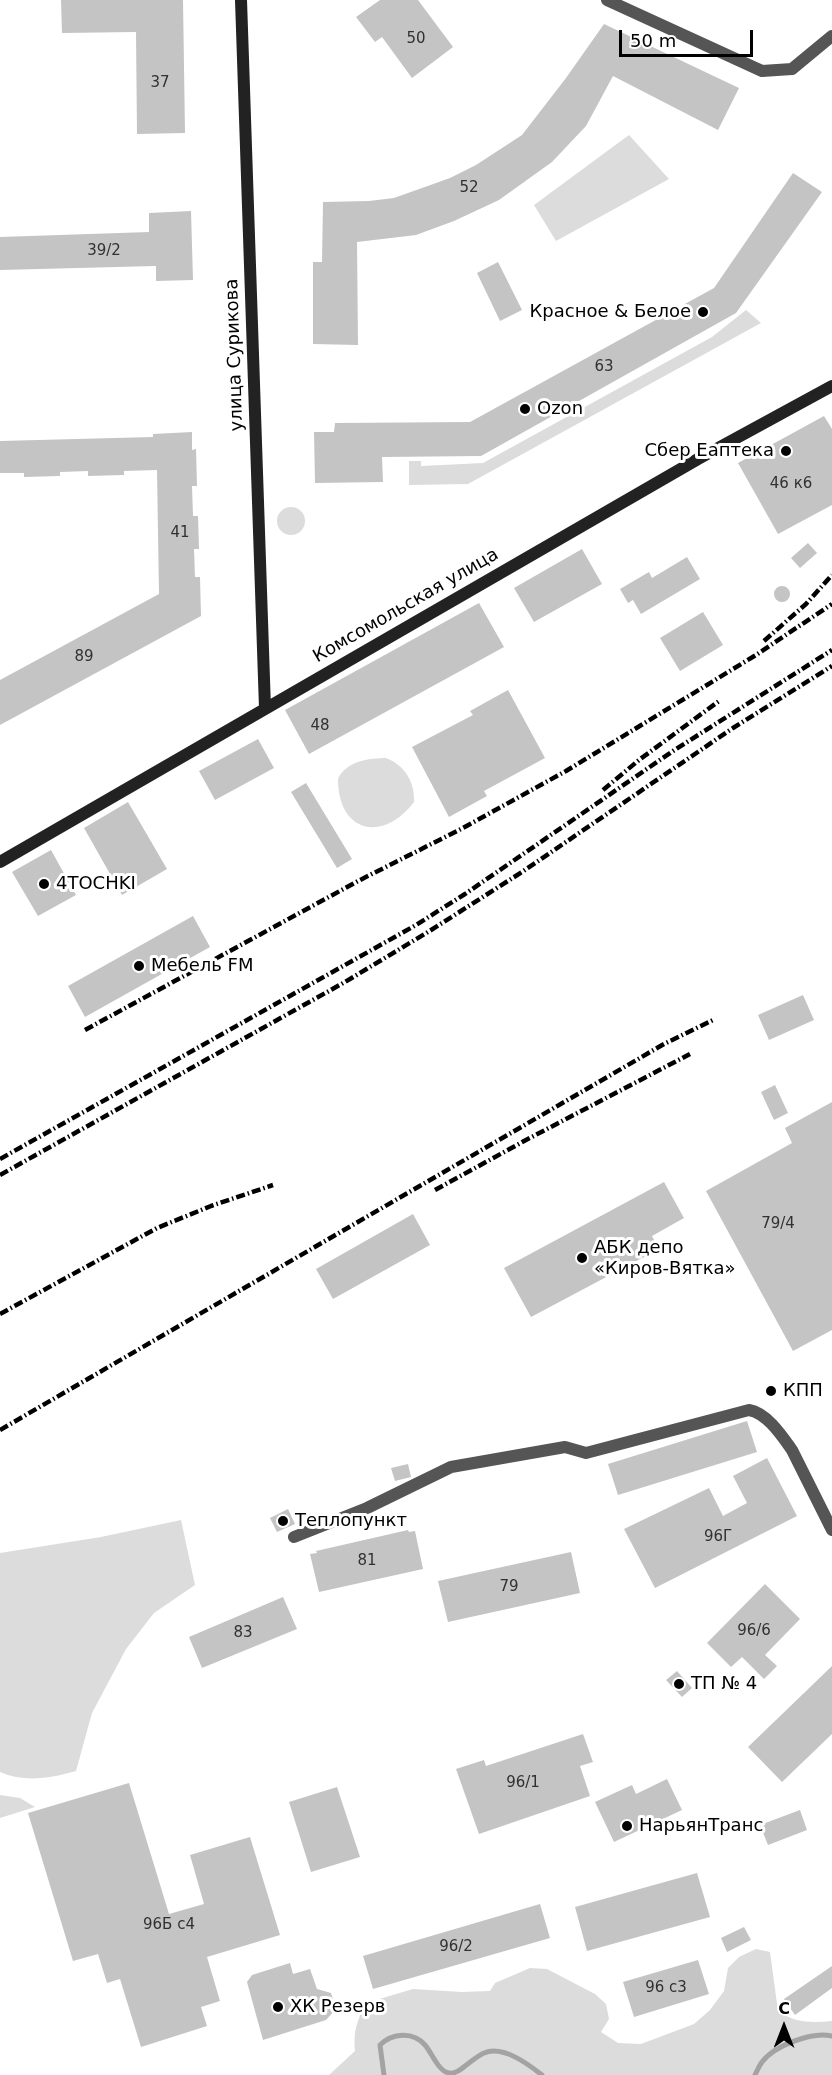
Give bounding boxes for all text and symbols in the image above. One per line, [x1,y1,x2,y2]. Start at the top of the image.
scale bar [622,18,756,56]
house number: 50 [406,30,426,48]
text: 50 m [630,30,676,51]
house number: 37 [150,74,170,92]
house number: 52 [459,179,479,197]
house number: 39/2 [87,242,121,260]
street label: улица Сурикова [222,278,248,432]
place label: Красное & Белое [530,301,691,323]
marker: Красное & Белое [696,305,710,319]
house number: 63 [594,358,614,376]
place label: Ozon [537,398,583,420]
marker: Ozon [518,402,532,416]
place label: Сбер Еаптека [644,440,774,462]
marker: Сбер Еаптека [779,444,793,458]
house number: 46 к6 [770,475,812,493]
house number: 41 [170,524,190,542]
street label: Комсомольская улица [309,544,503,668]
house number: 89 [74,648,94,666]
house number: 48 [310,717,330,735]
place label: 4TOCHKI [56,873,136,895]
marker: 4TOCHKI [37,877,51,891]
place label: Мебель FM [151,955,253,977]
marker: Мебель FM [132,959,146,973]
house number: 79/4 [761,1215,795,1233]
place label: АБК депо «Киров-Вятка» [594,1237,736,1280]
marker: АБК депо «Киров-Вятка» [575,1251,589,1265]
place label: КПП [783,1380,823,1402]
marker: КПП [764,1384,778,1398]
place label: Теплопункт [295,1510,407,1532]
marker: Теплопункт [276,1514,290,1528]
house number: 96Г [704,1528,732,1546]
house number: 81 [357,1552,377,1570]
house number: 79 [499,1578,519,1596]
house number: 96/6 [737,1622,771,1640]
house number: 83 [233,1624,253,1642]
place label: ТП № 4 [691,1673,757,1695]
marker: ТП № 4 [672,1677,686,1691]
house number: 96/1 [506,1774,540,1792]
place label: НарьянТранс [639,1815,763,1837]
marker: НарьянТранс [620,1819,634,1833]
house number: 96Б с4 [143,1916,195,1934]
house number: 96/2 [439,1938,473,1956]
house number: 96 c3 [645,1979,687,1997]
place label: ХК Резерв [290,1996,385,2018]
north arrow [754,1997,814,2057]
text: С [778,1999,790,2018]
marker: ХК Резерв [271,2000,285,2014]

